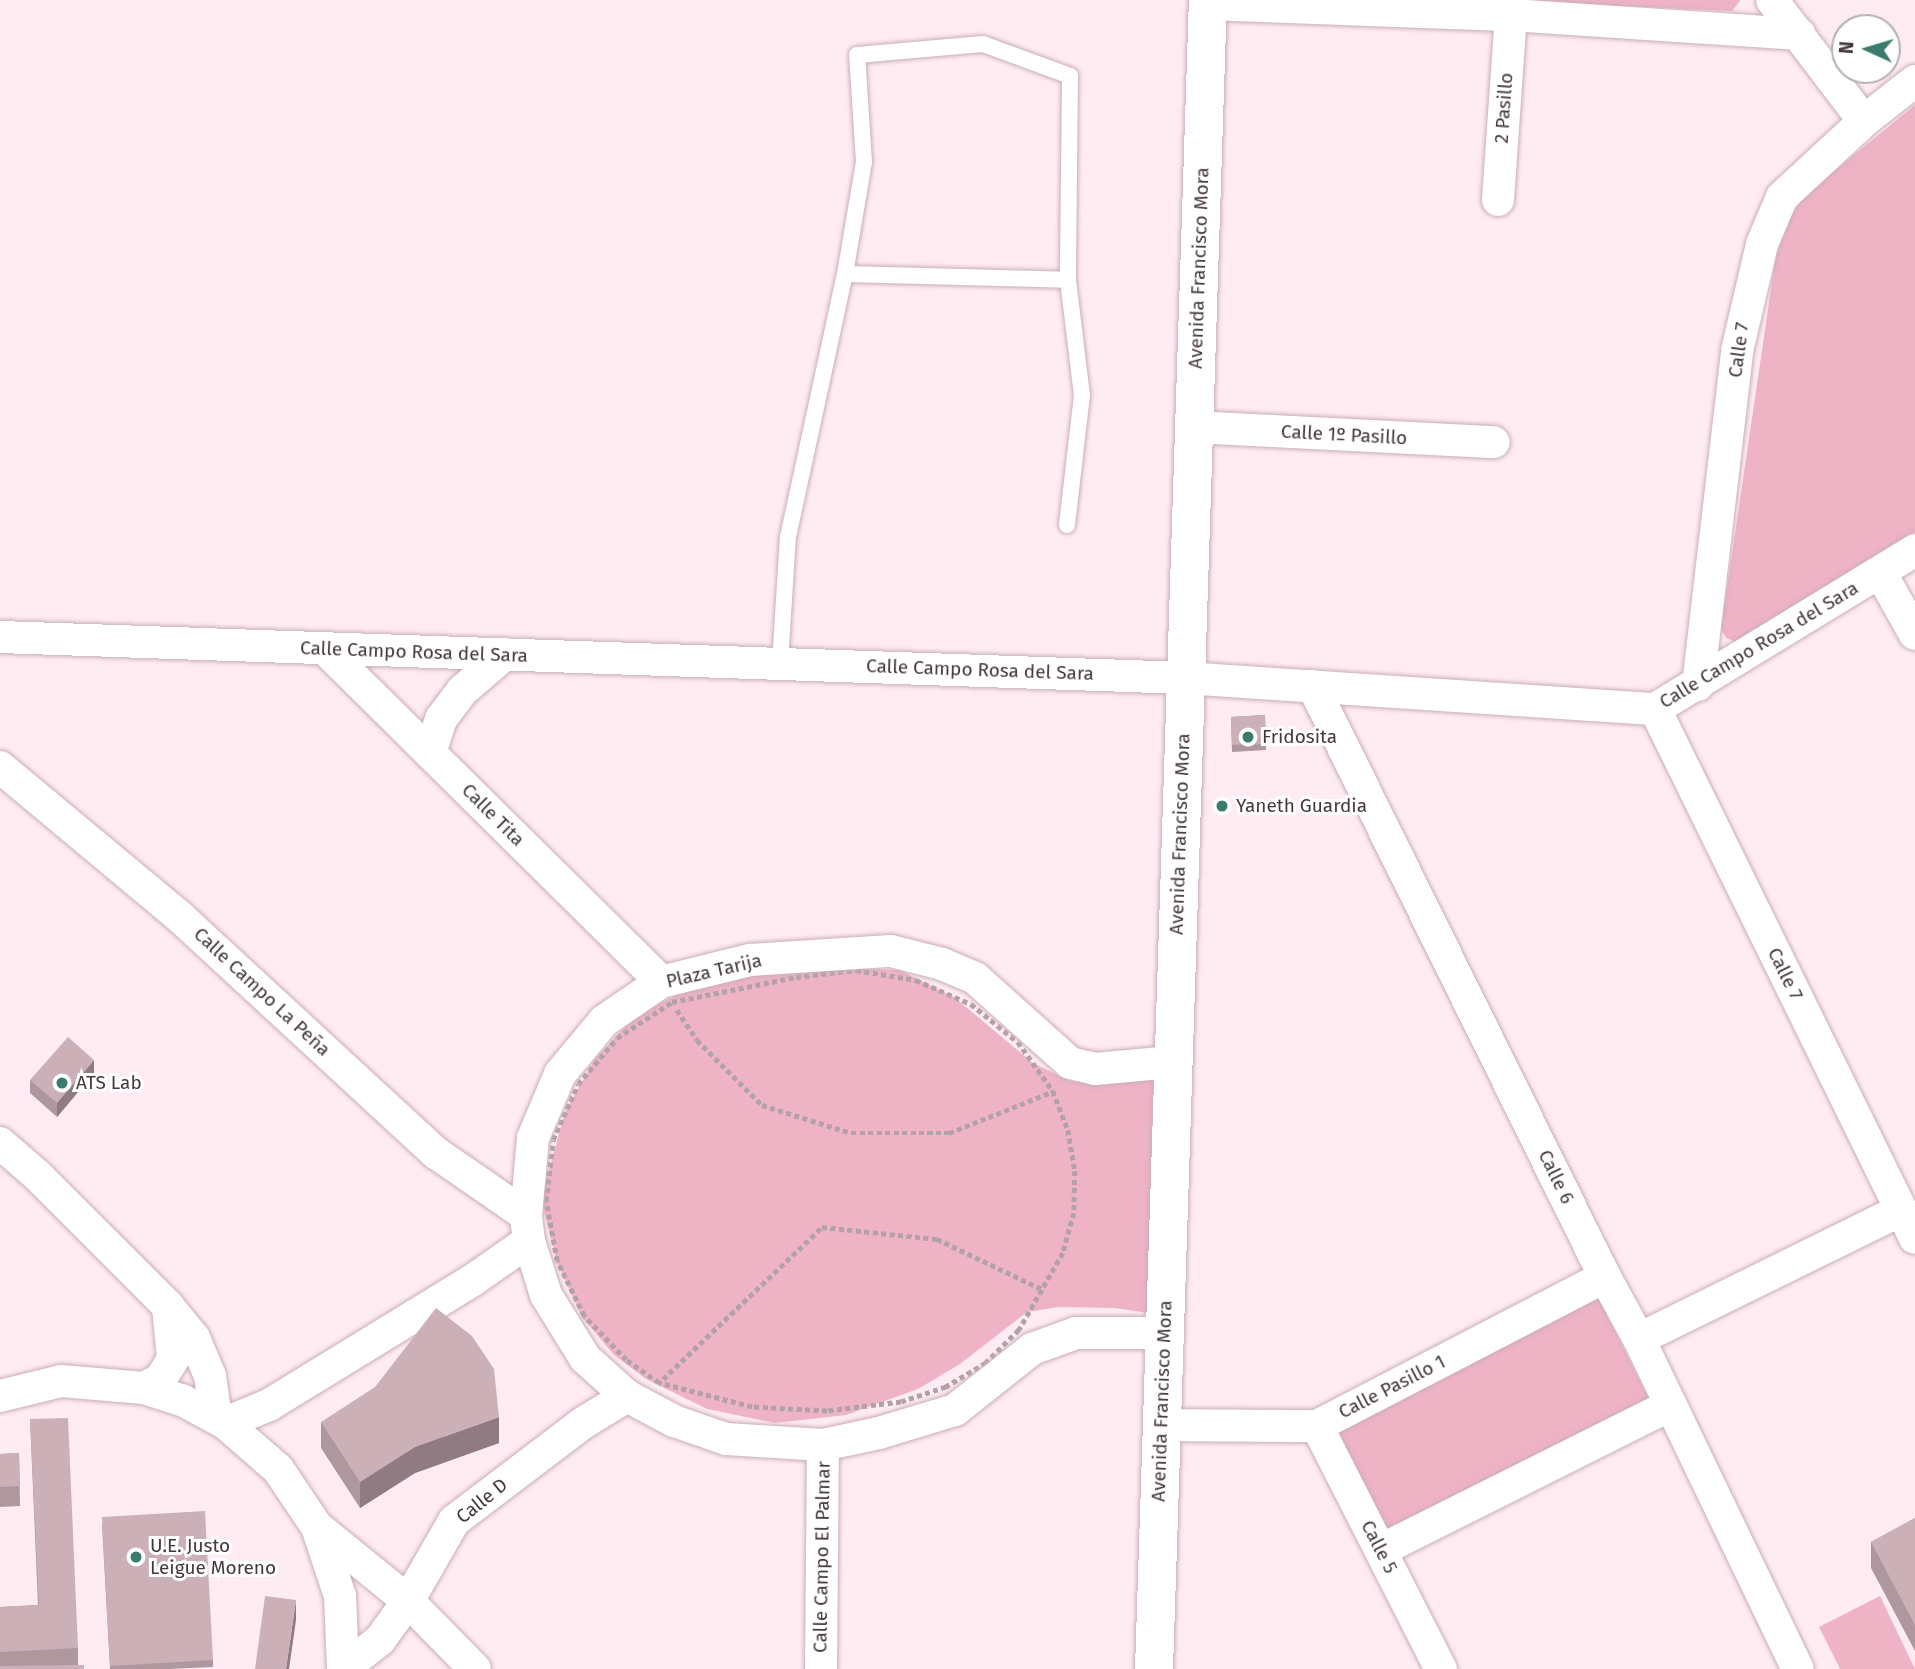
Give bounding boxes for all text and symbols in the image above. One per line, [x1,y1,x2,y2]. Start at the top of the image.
north arrow [1831,14,1901,84]
text: N [1835,41,1858,55]
street label: 2 Pasillo [1490,72,1518,144]
street label: Avenida Francisco Mora [1184,167,1214,369]
street label: Calle 7 [1724,321,1754,379]
street label: Calle 1º Pasillo [1280,420,1408,450]
street label: Calle Campo Rosa del Sara [1655,577,1863,713]
street label: Calle Campo Rosa del Sara [300,637,528,667]
street label: Calle Campo Rosa del Sara [866,655,1094,685]
place label: Fridosita [1262,726,1337,748]
marker: Fridosita [1240,729,1256,745]
street label: Avenida Francisco Mora [1165,733,1195,935]
street label: Calle Tita [457,779,529,851]
place label: Yaneth Guardia [1236,795,1367,817]
marker: Yaneth Guardia [1214,798,1230,814]
street label: Calle Campo La Peña [189,923,335,1061]
street label: Calle 7 [1763,944,1807,1004]
street label: Plaza Tarija [664,949,764,993]
place label: ATS Lab [76,1072,142,1094]
marker: ATS Lab [54,1075,70,1091]
street label: Calle 6 [1533,1146,1579,1208]
street label: Avenida Francisco Mora [1147,1300,1177,1502]
street label: Calle Pasillo 1 [1335,1350,1449,1424]
street label: Calle Campo El Palmar [809,1461,835,1653]
street label: Calle D [452,1473,512,1529]
street label: Calle 5 [1356,1517,1402,1577]
place label: U.E. Justo Leigue Moreno [150,1535,276,1579]
marker: U.E. Justo Leigue Moreno [128,1549,144,1565]

